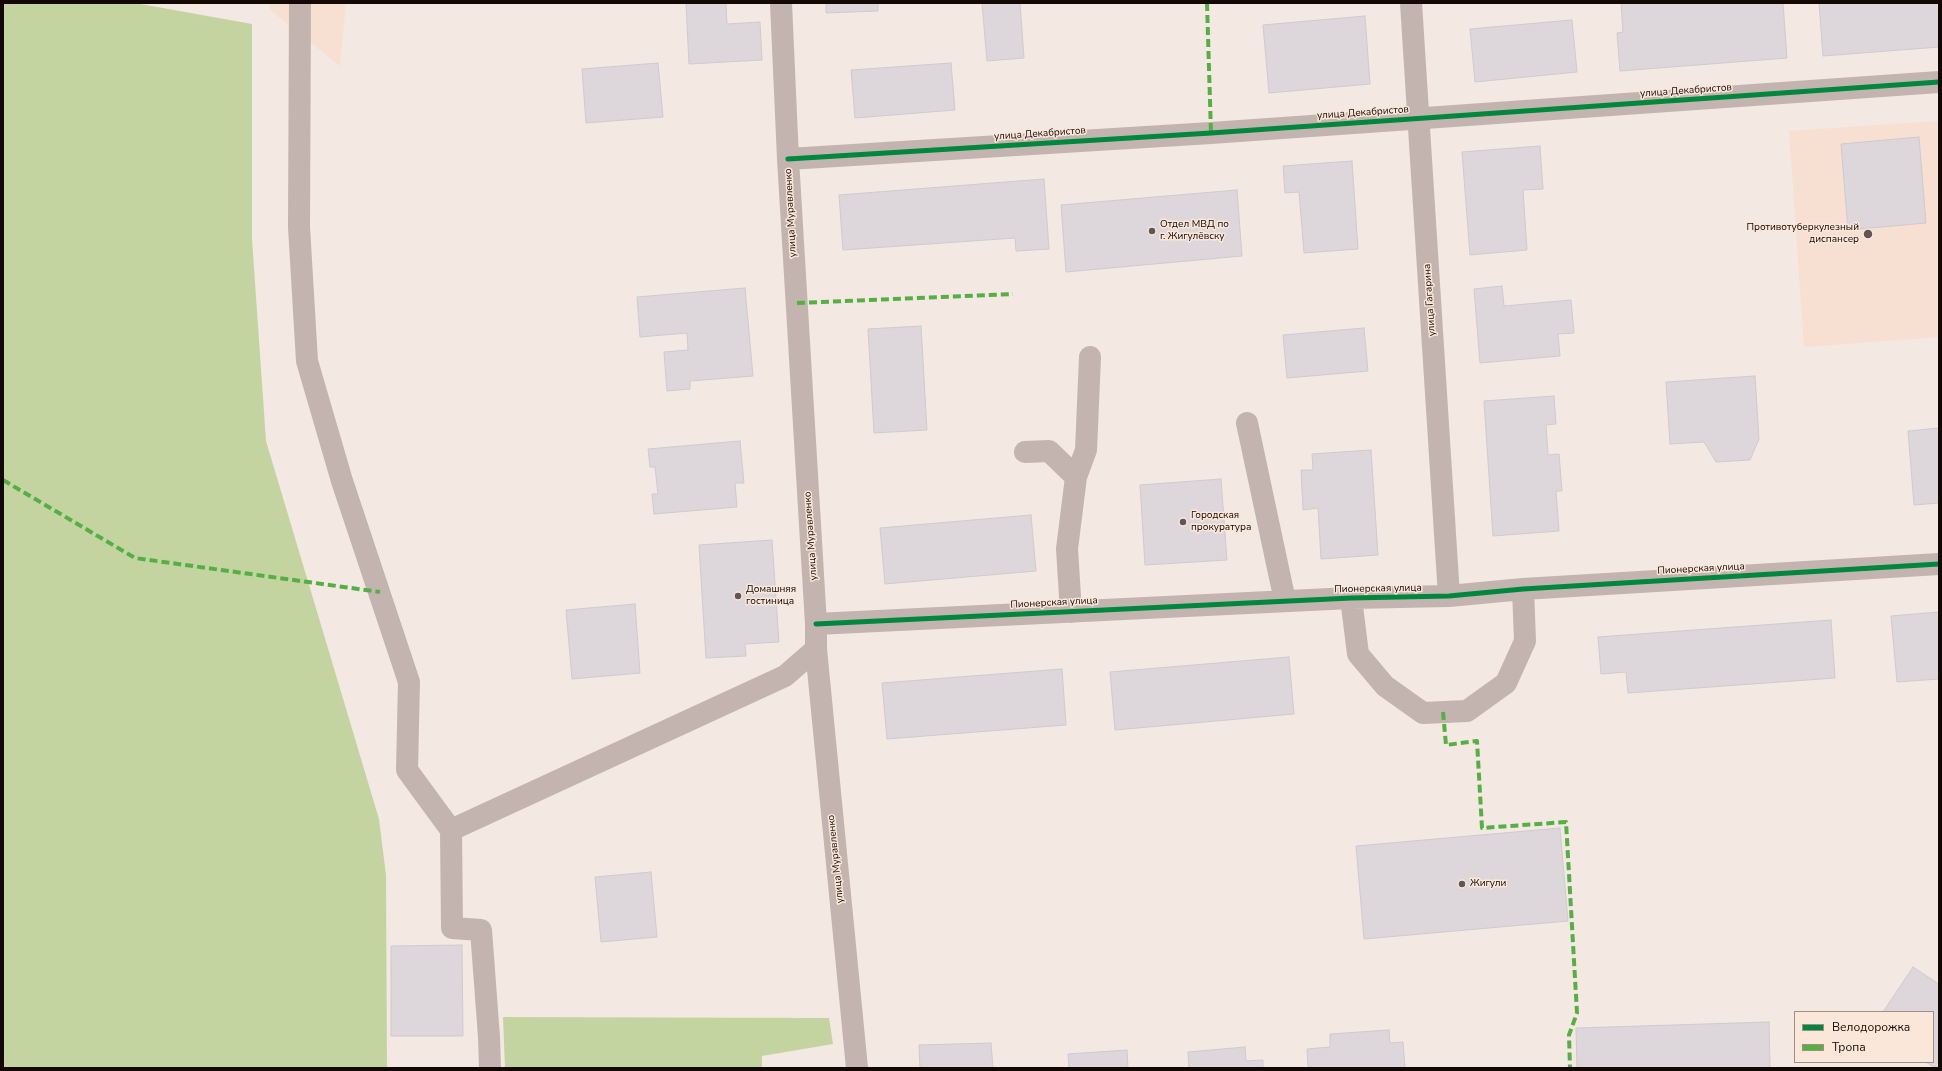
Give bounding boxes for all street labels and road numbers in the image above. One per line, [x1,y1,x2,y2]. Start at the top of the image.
street label: улица Декабристов [1640,82,1732,100]
street label: улица Декабристов [1317,104,1409,122]
street label: улица Декабристов [994,125,1086,143]
street label: улица Муравленко [783,168,799,258]
street label: улица Гагарина [1421,263,1439,337]
street label: улица Муравленко [802,491,820,581]
street label: Пионерская улица [1657,561,1745,577]
street label: Пионерская улица [1334,582,1422,596]
street label: Пионерская улица [1010,595,1098,611]
street label: улица Муравленко [825,814,847,904]

